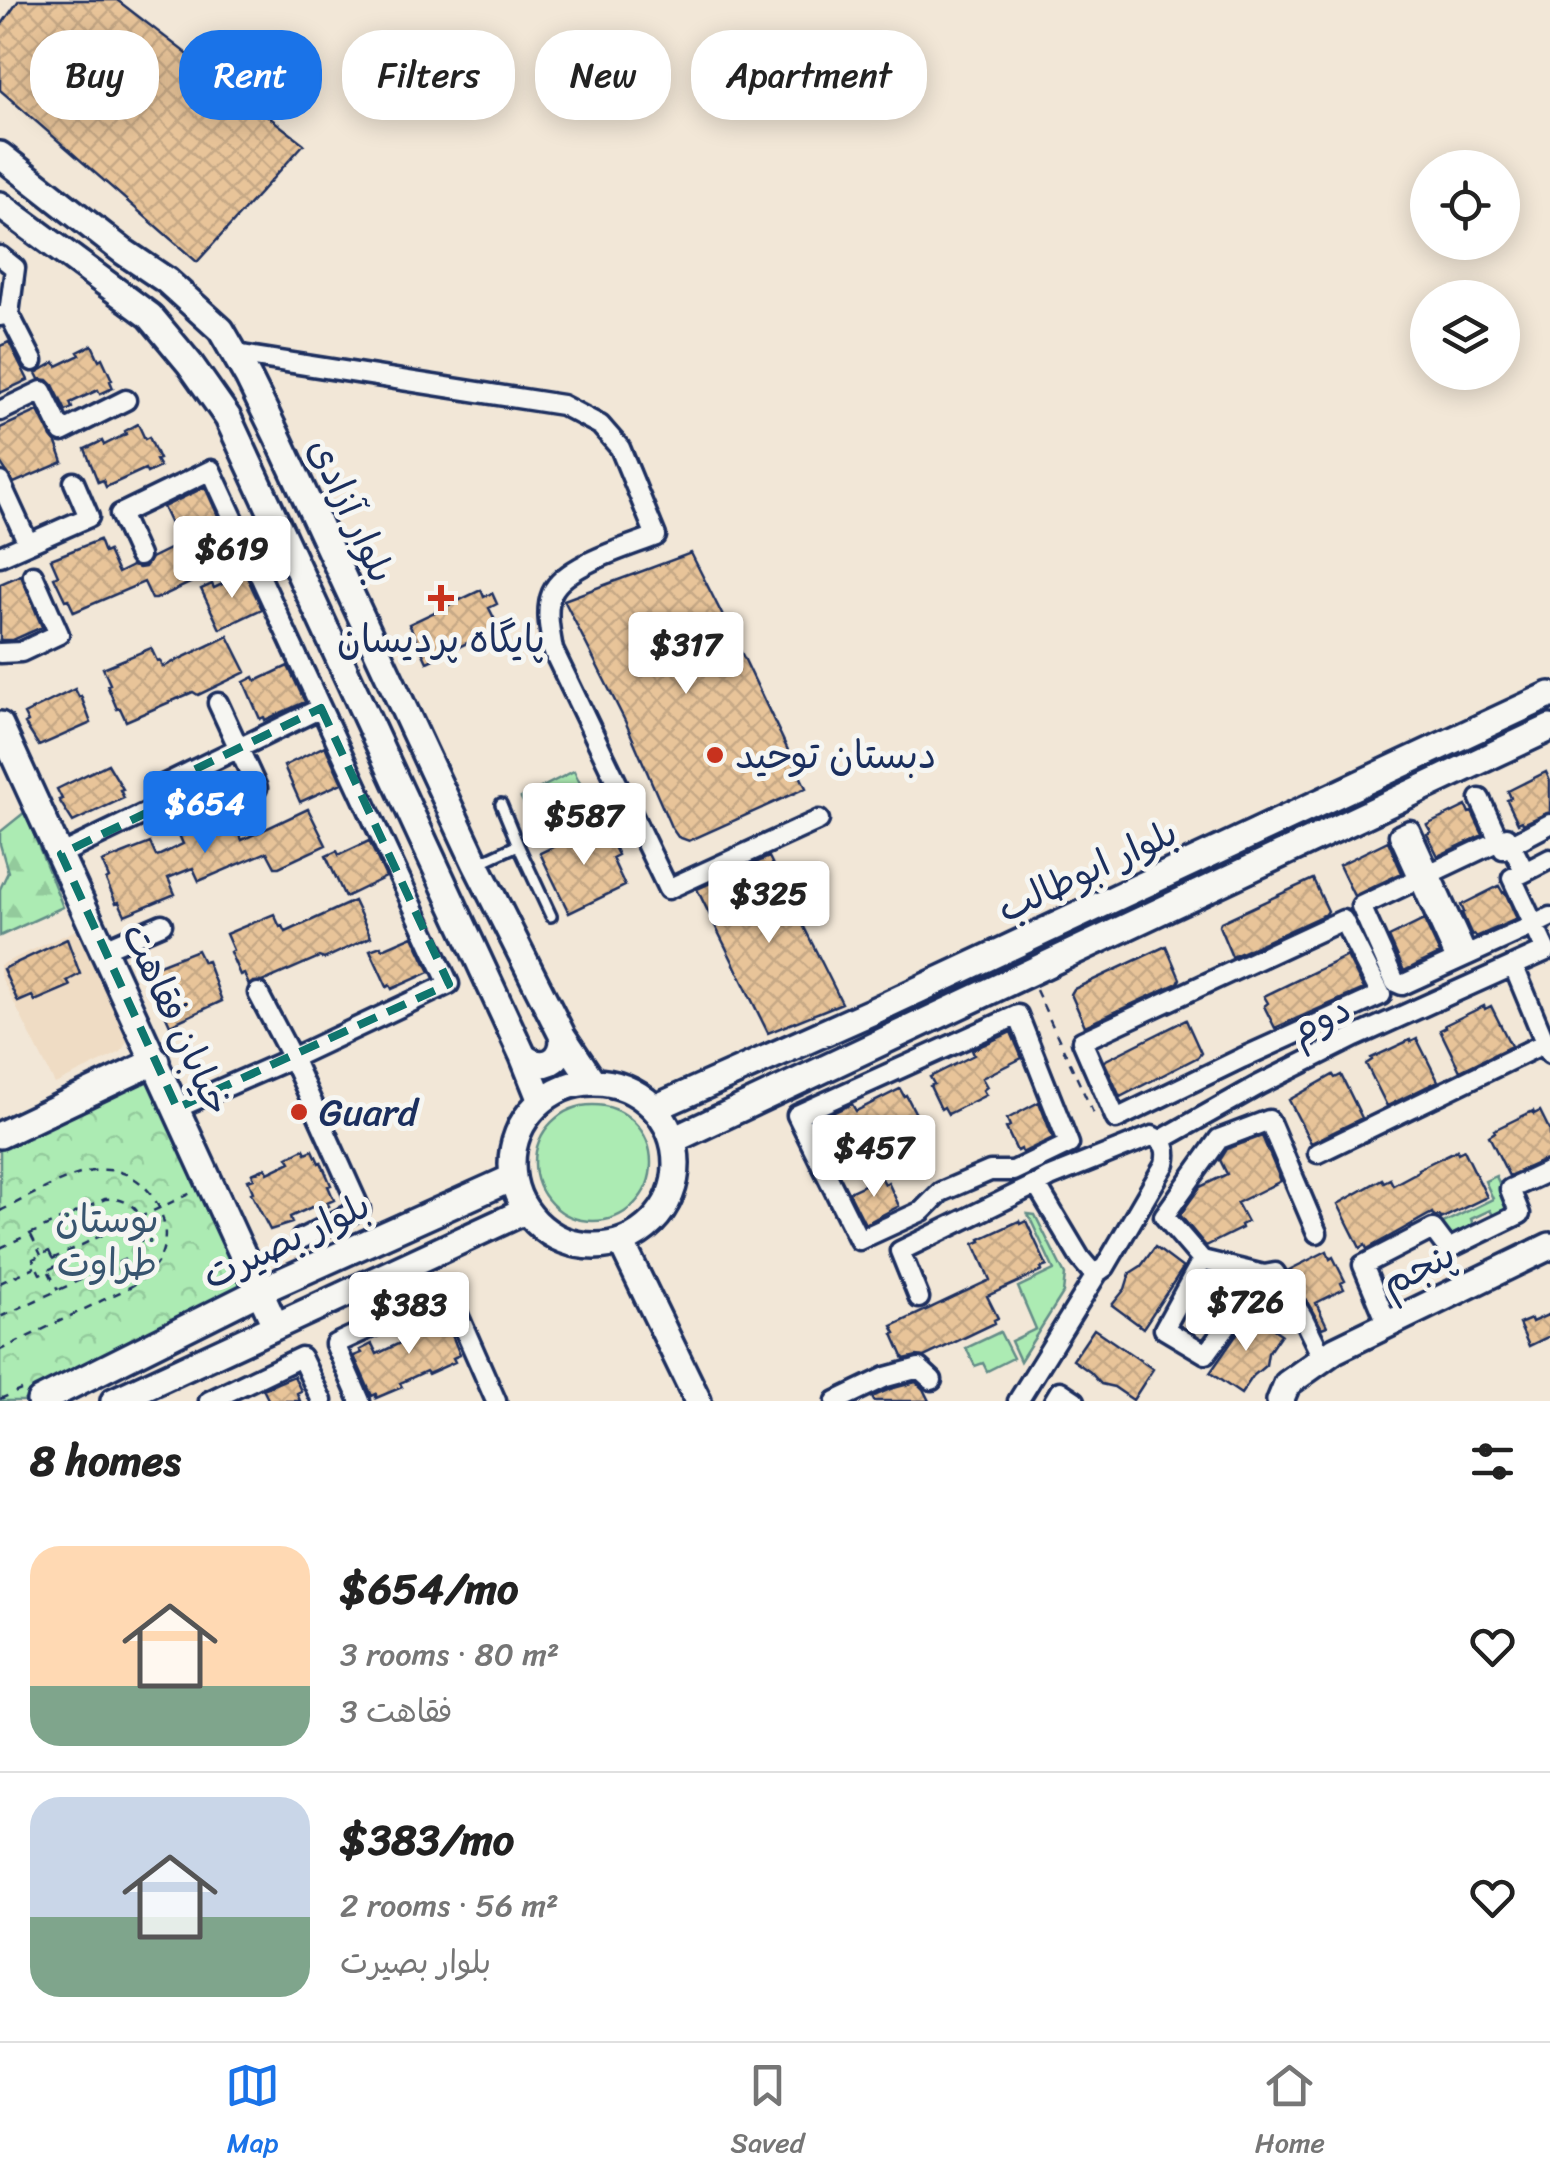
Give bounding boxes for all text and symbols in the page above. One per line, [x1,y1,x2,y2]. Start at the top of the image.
chip: Buy [30,30,159,120]
chip: Rent [179,30,322,120]
chip: Filters [342,30,515,120]
chip: New [535,30,671,120]
chip: Apartment [691,30,927,120]
map controls [1410,150,1520,390]
button: locate [1410,150,1520,260]
button: layers [1410,280,1520,390]
street label: بلوار آزادی [289,426,415,594]
pin: $619 [173,516,291,601]
text: $619 [195,520,269,577]
marker: پایگاه پردیسان [428,585,454,611]
place label: پایگاه پردیسان [337,606,545,673]
pin: $317 [627,612,745,697]
text: $317 [650,616,722,673]
place label: دبستان توحید [735,722,936,789]
marker: دبستان توحید [704,744,726,766]
pin: $654 [146,771,264,856]
text: $654 [165,775,245,832]
pin: $587 [525,783,643,868]
text: $587 [545,787,623,844]
street label: بلوار ابوطالب [985,799,1189,942]
pin: $325 [710,861,828,946]
text: $325 [730,865,808,922]
street label: خیابان فقاهت [102,911,251,1127]
street label: دوم [1278,976,1363,1063]
place label: Guard [319,1079,420,1146]
marker: Guard [288,1101,310,1123]
pin: $457 [815,1115,933,1200]
text: $457 [834,1119,914,1176]
street label: بلوار بصیرت [191,1172,382,1309]
park label: بوستان طراوت [55,1186,159,1297]
street label: پنجم [1369,1222,1467,1315]
pin: $726 [1187,1269,1305,1354]
pin: $383 [350,1272,468,1357]
text: $726 [1208,1273,1284,1330]
text: $383 [371,1276,447,1333]
text: 8 homes [30,1424,181,1498]
icon: filters [1465,1434,1520,1489]
text: $654/mo [340,1552,518,1626]
icon: home [110,1586,230,1706]
icon: heart [1465,1619,1520,1674]
text: 3 rooms · 80 m² [340,1626,559,1683]
text: فقاهت 3 [340,1683,453,1740]
text: $383/mo [340,1803,514,1877]
icon: home [110,1837,230,1957]
icon: heart [1465,1870,1520,1925]
text: 2 rooms · 56 m² [340,1877,559,1934]
text: بلوار بصیرت [340,1934,491,1991]
tab: Map [225,2058,280,2167]
tab: Saved [731,2058,804,2167]
tab: Home [1255,2058,1325,2167]

